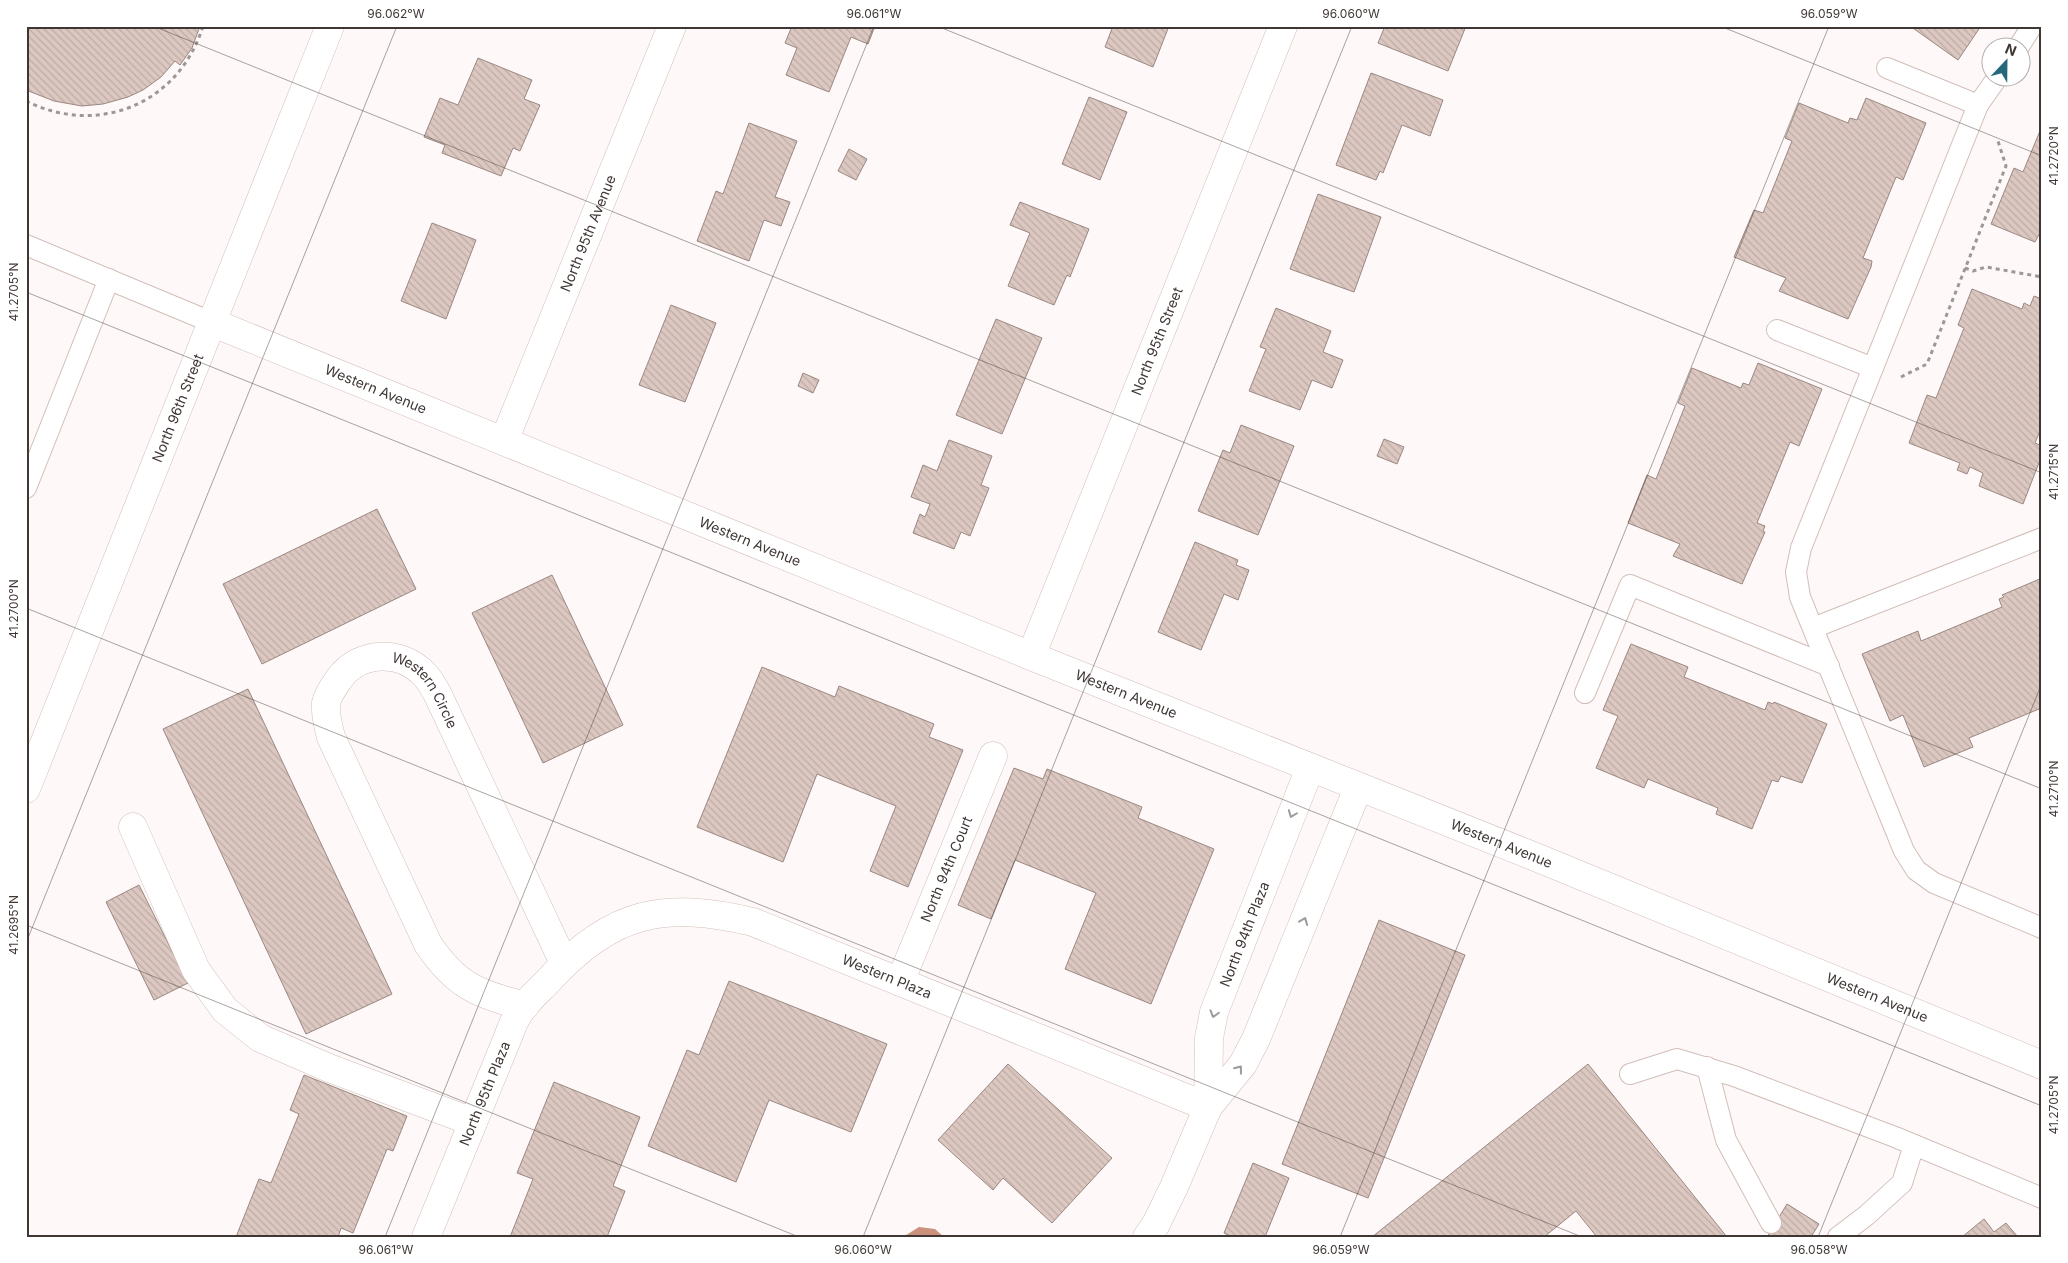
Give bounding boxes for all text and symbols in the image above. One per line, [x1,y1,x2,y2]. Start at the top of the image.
text: 96.062°W [367,6,425,21]
text: 96.061°W [847,6,902,21]
text: 96.060°W [1322,6,1380,21]
text: 96.059°W [1800,6,1858,21]
north arrow [1980,38,2030,88]
text: N [2003,40,2019,59]
text: 41.2720°N [2046,126,2061,186]
street label: North 95th Avenue [556,172,619,294]
text: 41.2705°N [6,262,21,322]
street label: North 95th Street [1127,284,1186,398]
street label: North 96th Street [148,351,207,465]
street label: Western Avenue [323,360,429,417]
text: 41.2715°N [2046,444,2061,500]
street label: Western Avenue [697,513,804,569]
text: 41.2700°N [6,579,21,639]
street label: Western Circle [391,648,461,731]
street label: Western Avenue [1073,666,1180,721]
text: 41.2710°N [2046,761,2061,817]
one-way arrow [1288,809,1298,818]
street label: North 94th Court [917,813,975,924]
street label: Western Avenue [1448,815,1555,871]
street label: North 94th Plaza [1216,879,1272,989]
text: 41.2695°N [6,895,21,955]
one-way arrow [1298,917,1308,926]
street label: Western Plaza [840,950,934,1002]
street label: Western Avenue [1824,968,1931,1025]
one-way arrow [1210,1010,1220,1018]
street label: North 95th Plaza [455,1039,513,1148]
one-way arrow [1233,1066,1241,1075]
text: 41.2705°N [2046,1075,2061,1135]
text: 96.061°W [359,1242,414,1257]
text: 96.060°W [834,1242,892,1257]
text: 96.059°W [1312,1242,1370,1257]
text: 96.058°W [1790,1242,1848,1257]

